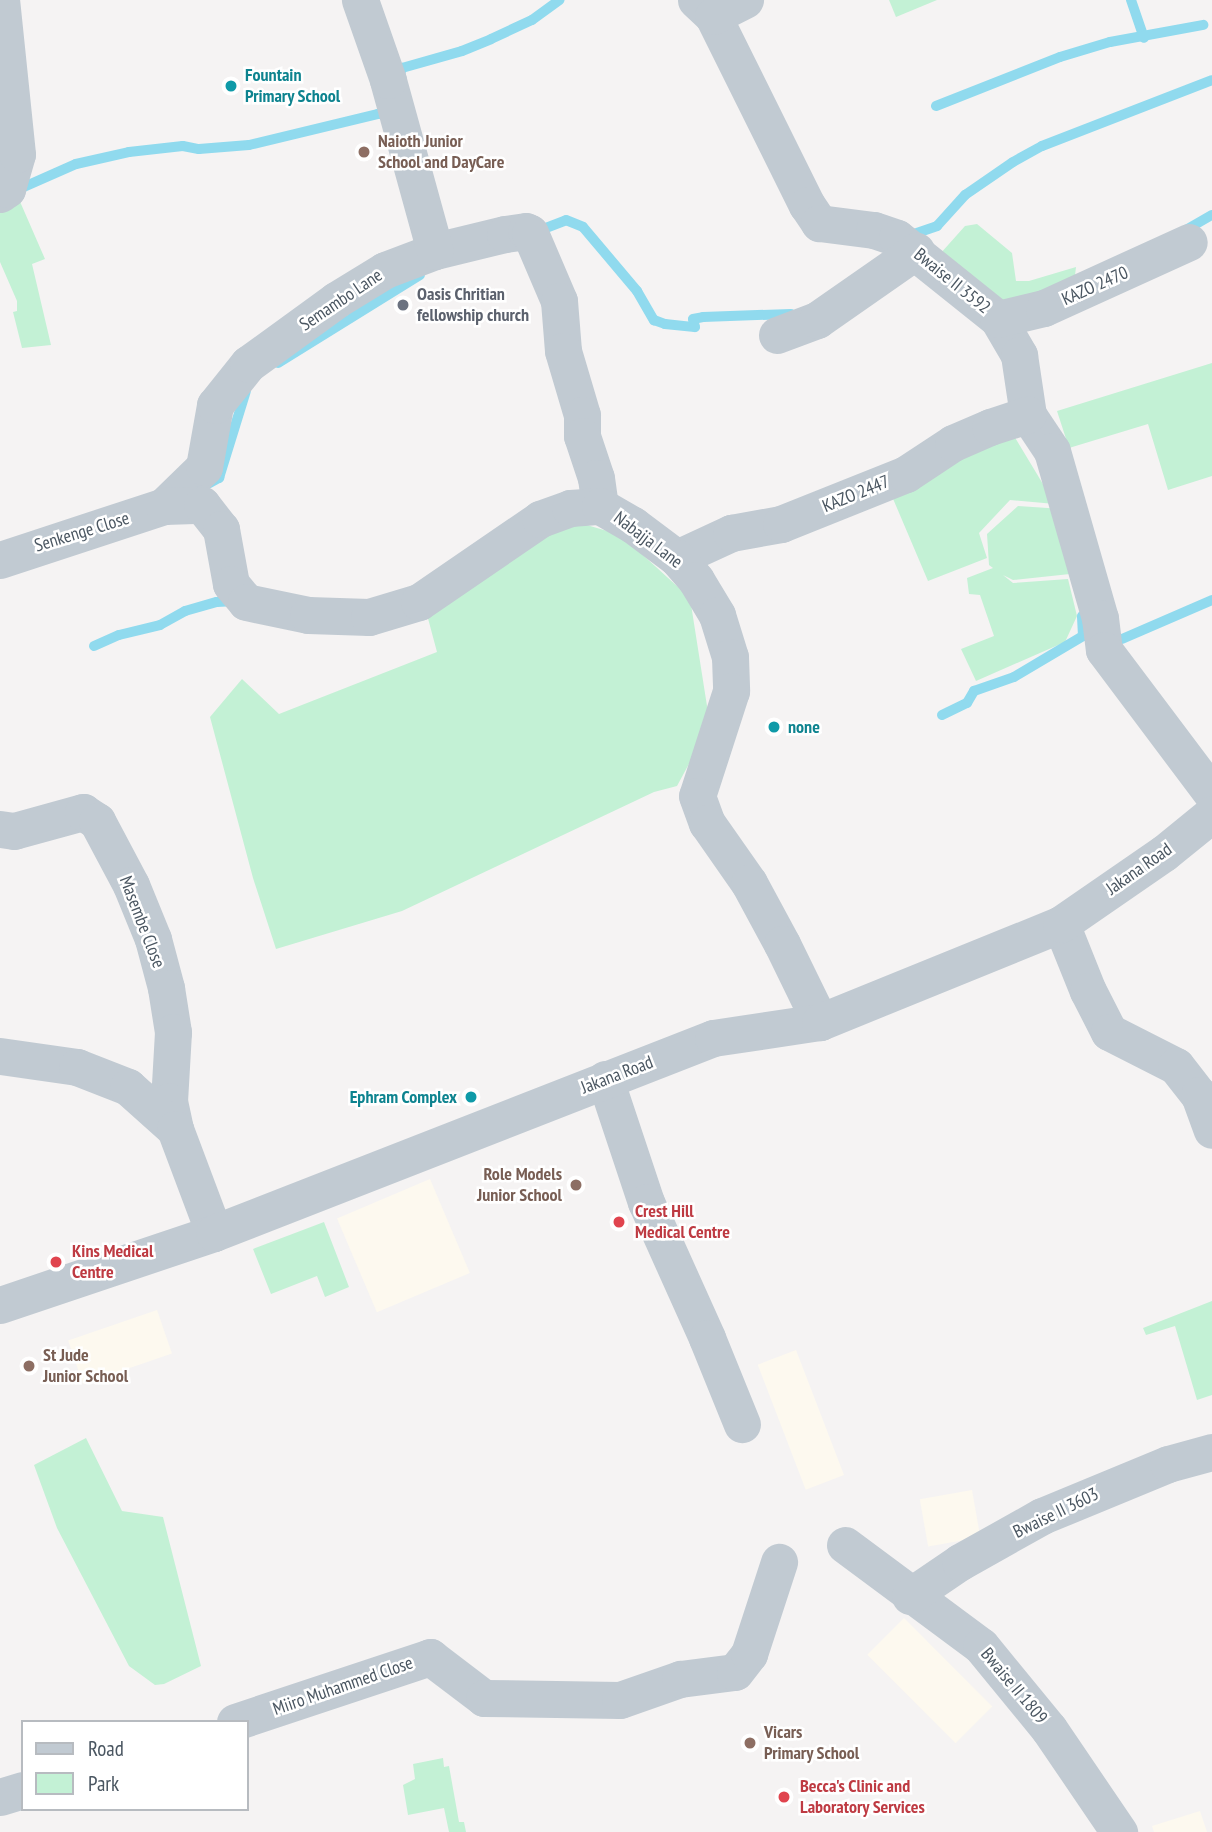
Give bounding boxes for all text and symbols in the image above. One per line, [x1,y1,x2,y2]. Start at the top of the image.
place label: Fountain Primary School [245,65,341,108]
marker: Fountain Primary School [223,78,239,94]
place label: Naioth Junior School and DayCare [378,131,504,174]
marker: Naioth Junior School and DayCare [356,144,372,160]
street label: Bwaise II 3592 [909,244,995,318]
street label: KAZO 2470 [1058,262,1132,310]
street label: Semambo Lane [296,265,386,335]
place label: Oasis Chritian fellowship church [417,284,529,326]
marker: Oasis Chritian fellowship church [395,297,411,313]
street label: KAZO 2447 [819,471,893,517]
street label: Senkenge Close [32,507,132,557]
street label: Nabajja Lane [609,507,687,573]
place label: none [788,716,820,738]
marker: none [766,719,782,735]
street label: Jakana Road [1102,839,1176,899]
street label: Masembe Close [115,873,169,971]
street label: Jakana Road [578,1051,656,1099]
place label: Ephram Complex [349,1086,457,1108]
marker: Ephram Complex [463,1089,479,1105]
place label: Role Models Junior School [477,1164,562,1206]
marker: Role Models Junior School [568,1177,584,1193]
place label: Crest Hill Medical Centre [635,1201,730,1244]
marker: Crest Hill Medical Centre [609,1212,629,1232]
place label: Kins Medical Centre [72,1241,153,1284]
marker: Kins Medical Centre [46,1252,66,1272]
place label: St Jude Junior School [43,1345,128,1388]
marker: St Jude Junior School [21,1358,37,1374]
street label: Bwaise II 3603 [1010,1483,1102,1543]
street label: Bwaise II 1809 [976,1644,1052,1728]
street label: Miiro Muhammed Close [270,1652,416,1720]
legend [21,1720,248,1811]
place label: Vicars Primary School [764,1722,860,1764]
text: Road [88,1735,124,1762]
marker: Vicars Primary School [742,1735,758,1751]
text: Park [88,1770,119,1797]
place label: Becca's Clinic and Laboratory Services [800,1776,925,1818]
marker: Becca's Clinic and Laboratory Services [774,1787,794,1807]

